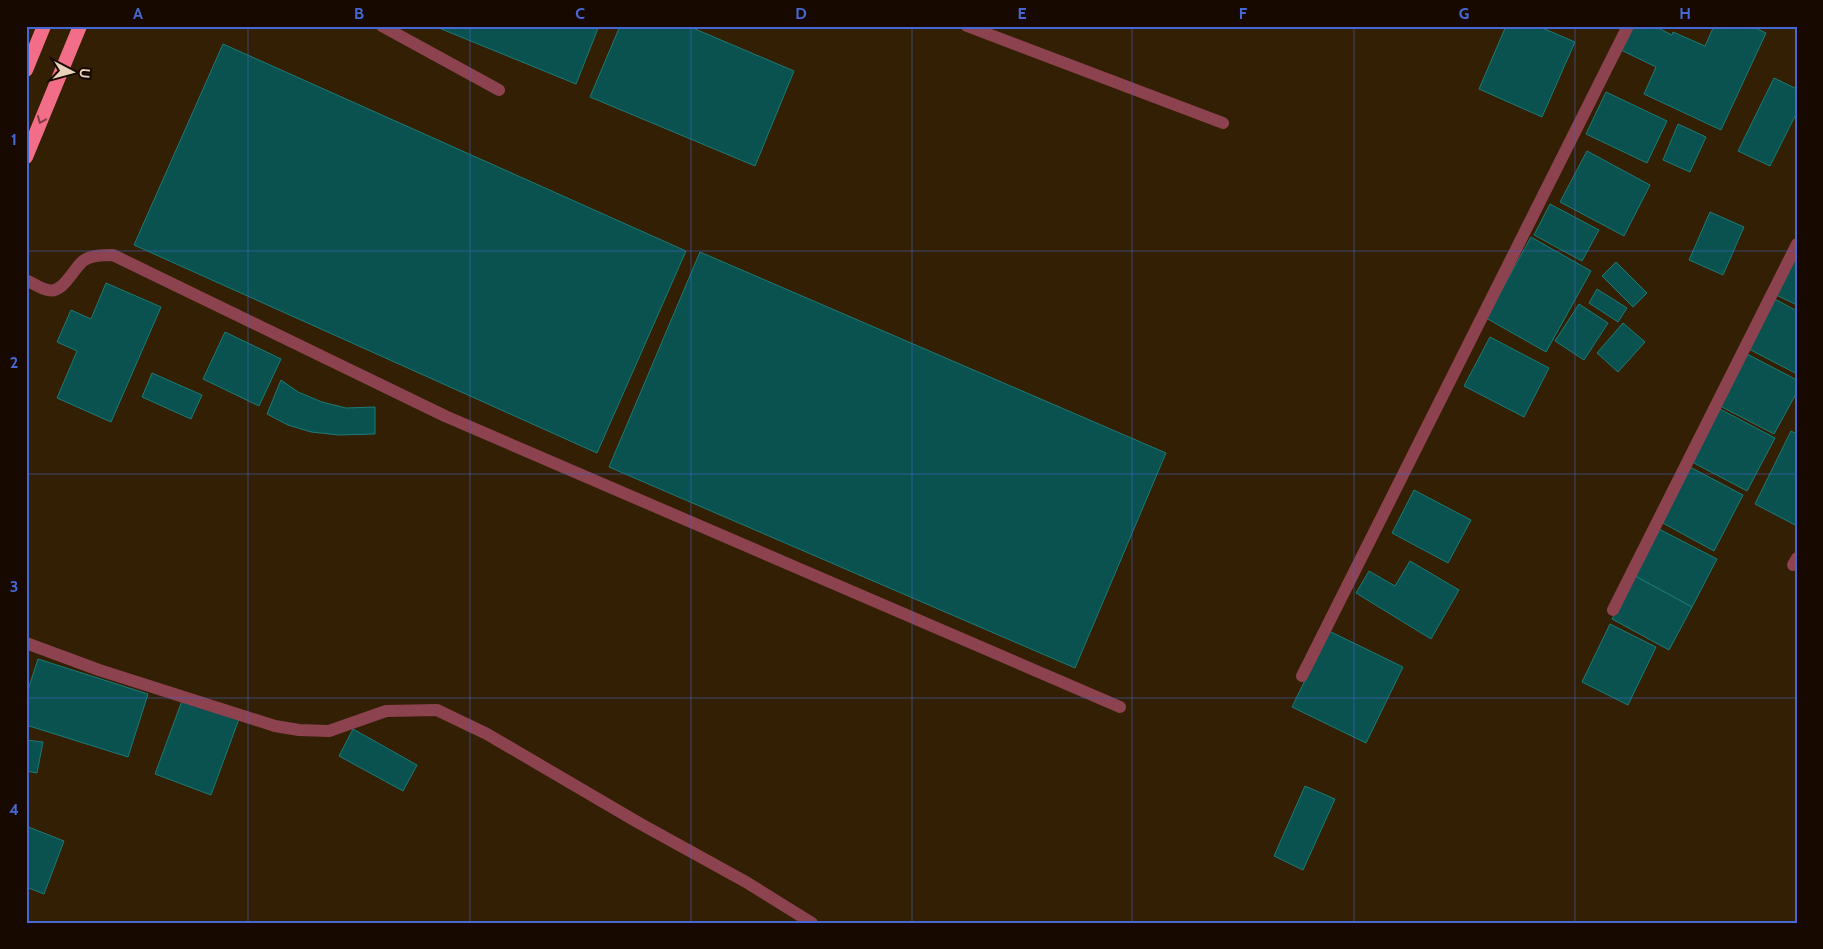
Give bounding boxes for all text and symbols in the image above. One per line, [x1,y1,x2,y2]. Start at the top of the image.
text: A [133,4,143,23]
text: B [354,4,364,23]
text: C [575,4,585,23]
text: D [795,4,807,23]
text: E [1017,4,1027,23]
text: F [1239,4,1248,23]
text: G [1459,4,1469,23]
text: H [1679,4,1691,23]
north arrow [48,48,98,98]
text: U [75,67,94,79]
one-way arrow [37,115,48,124]
text: 1 [11,130,17,149]
text: 2 [10,353,18,372]
text: 3 [10,577,18,596]
text: 4 [9,800,19,819]

